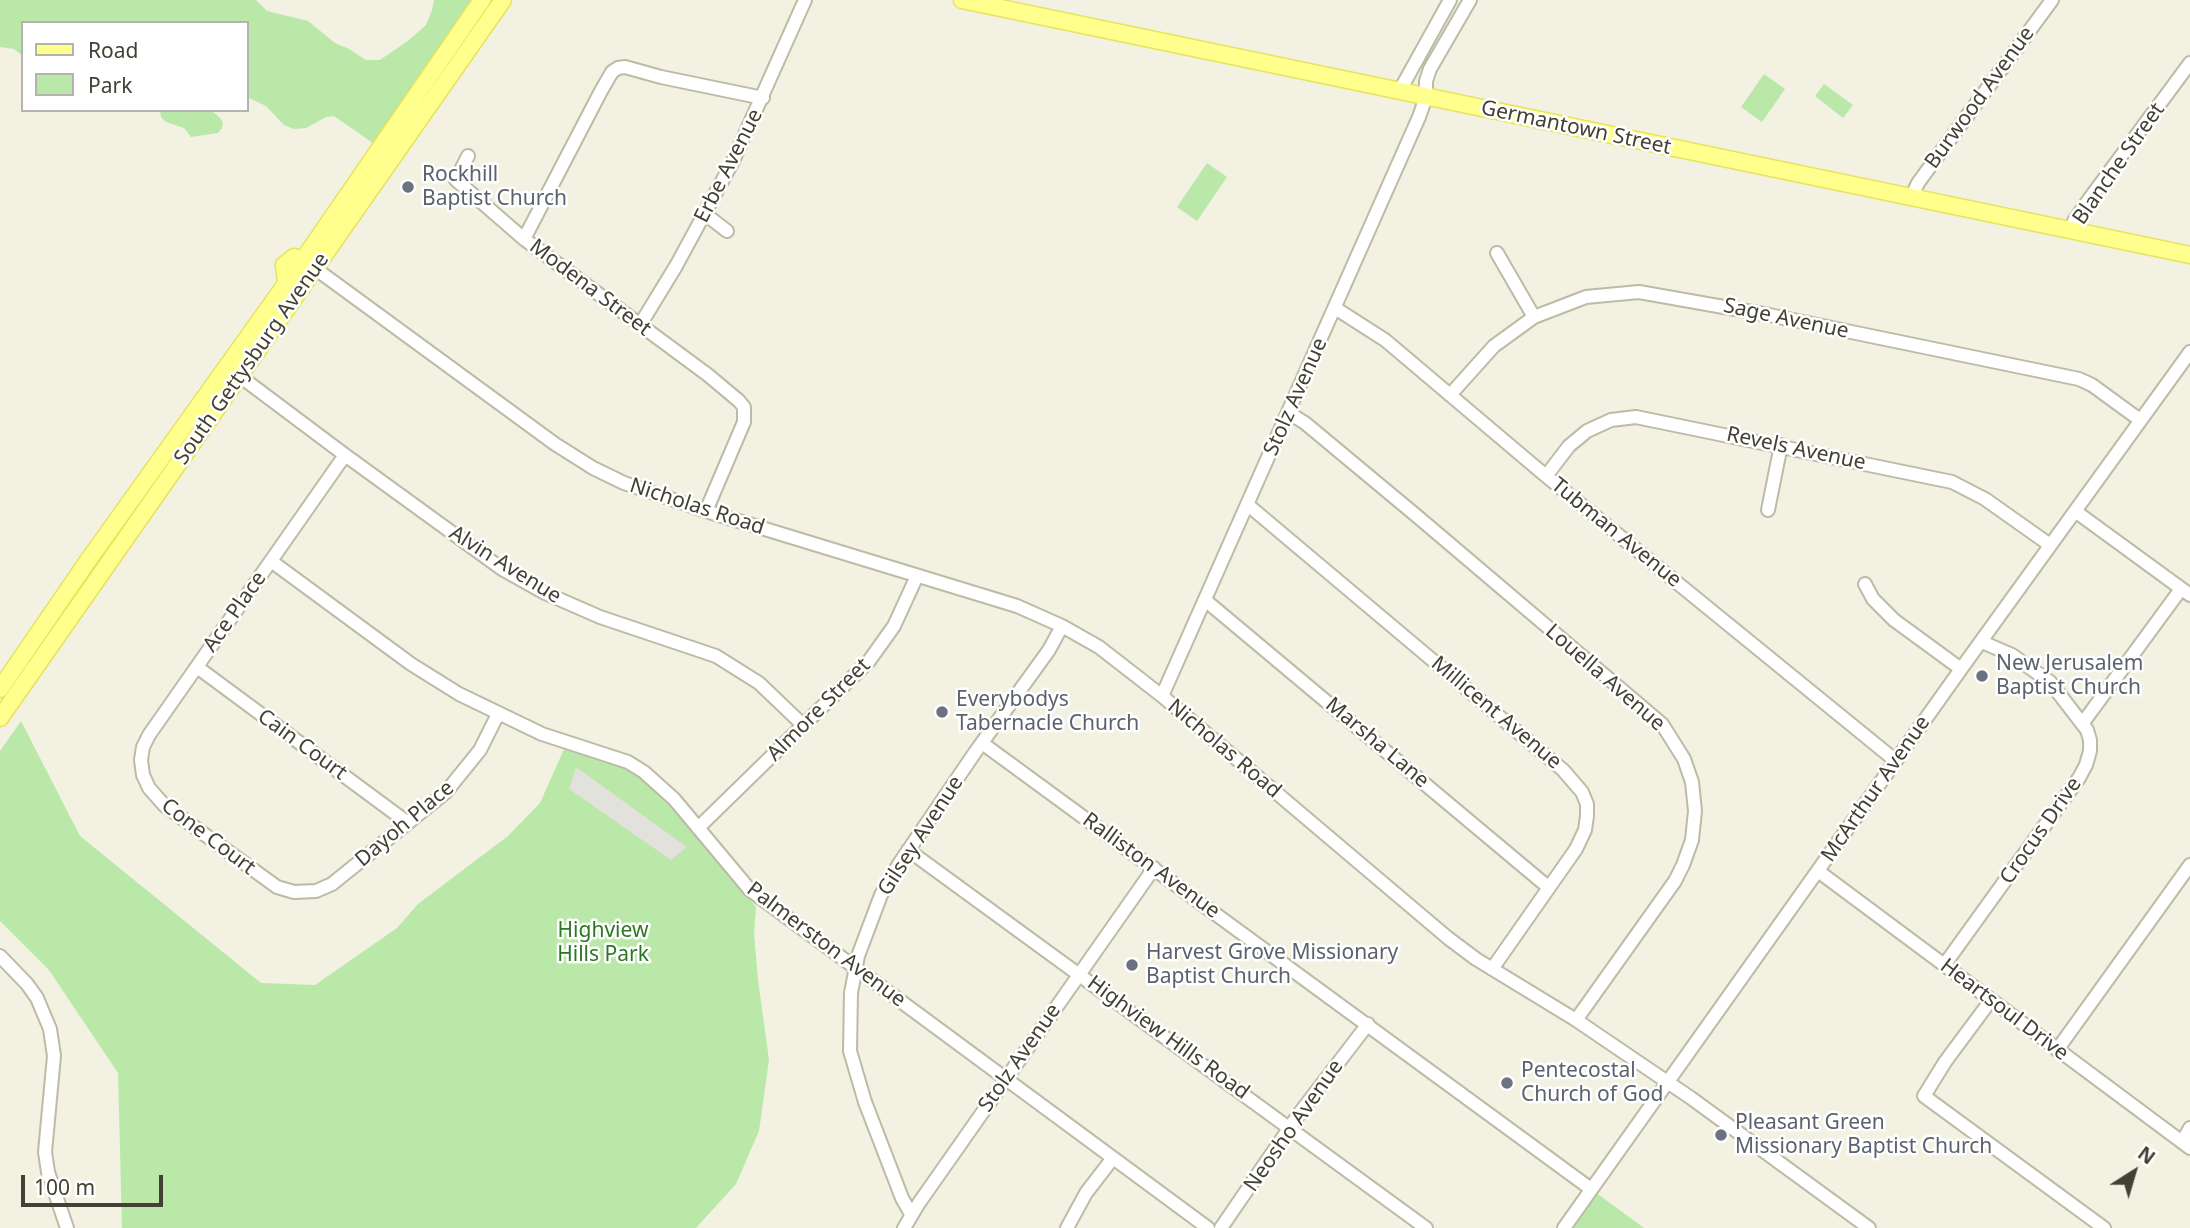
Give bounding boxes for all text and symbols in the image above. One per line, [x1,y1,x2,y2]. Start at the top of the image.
legend [21,21,248,112]
street label: Burwood Avenue [1920,22,2040,174]
text: Road [88,36,138,64]
text: Park [88,71,132,99]
street label: Germantown Street [1479,96,1673,160]
street label: Blanche Street [2068,98,2170,230]
street label: Erbe Avenue [690,105,768,227]
place label: Rockhill Baptist Church [422,162,567,212]
marker: Rockhill Baptist Church [400,179,416,195]
street label: Modena Street [524,234,656,342]
street label: South Gettysburg Avenue [169,248,335,470]
street label: Sage Avenue [1721,293,1851,345]
street label: Stolz Avenue [1259,334,1333,460]
street label: Revels Avenue [1724,422,1868,476]
street label: Nicholas Road [626,473,768,541]
street label: Tubman Avenue [1546,473,1686,593]
street label: Alvin Avenue [444,521,566,609]
street label: Ace Place [198,567,272,657]
street label: Louella Avenue [1540,619,1670,737]
street label: Millicent Avenue [1426,651,1566,775]
place label: New Jerusalem Baptist Church [1996,651,2143,701]
street label: Almore Street [762,653,876,767]
marker: New Jerusalem Baptist Church [1974,668,1990,684]
place label: Everybodys Tabernacle Church [956,687,1139,737]
street label: Marsha Lane [1320,692,1434,794]
street label: Nicholas Road [1162,694,1286,804]
street label: Cain Court [252,704,352,786]
marker: Everybodys Tabernacle Church [934,704,950,720]
street label: McArthur Avenue [1816,711,1936,867]
street label: Gilsey Avenue [873,771,969,901]
street label: Crocus Drive [1995,773,2087,889]
street label: Dayoh Place [351,776,459,872]
street label: Cone Court [156,793,260,881]
street label: Ralliston Avenue [1077,808,1225,924]
street label: Palmerston Avenue [742,877,910,1013]
park label: Highview Hills Park [557,918,649,968]
place label: Harvest Grove Missionary Baptist Church [1146,940,1398,990]
street label: Heartsoul Drive [1935,954,2073,1066]
marker: Harvest Grove Missionary Baptist Church [1124,957,1140,973]
street label: Highview Hills Road [1082,971,1254,1105]
street label: Stolz Avenue [973,999,1067,1117]
street label: Neosho Avenue [1239,1055,1349,1197]
place label: Pentecostal Church of God [1521,1058,1663,1108]
marker: Pentecostal Church of God [1499,1075,1515,1091]
place label: Pleasant Green Missionary Baptist Church [1735,1110,1992,1160]
marker: Pleasant Green Missionary Baptist Church [1713,1127,1729,1143]
north arrow [2099,1137,2169,1207]
text: N [2133,1140,2161,1170]
scale bar [24,1162,166,1206]
text: 100 m [34,1173,95,1201]

